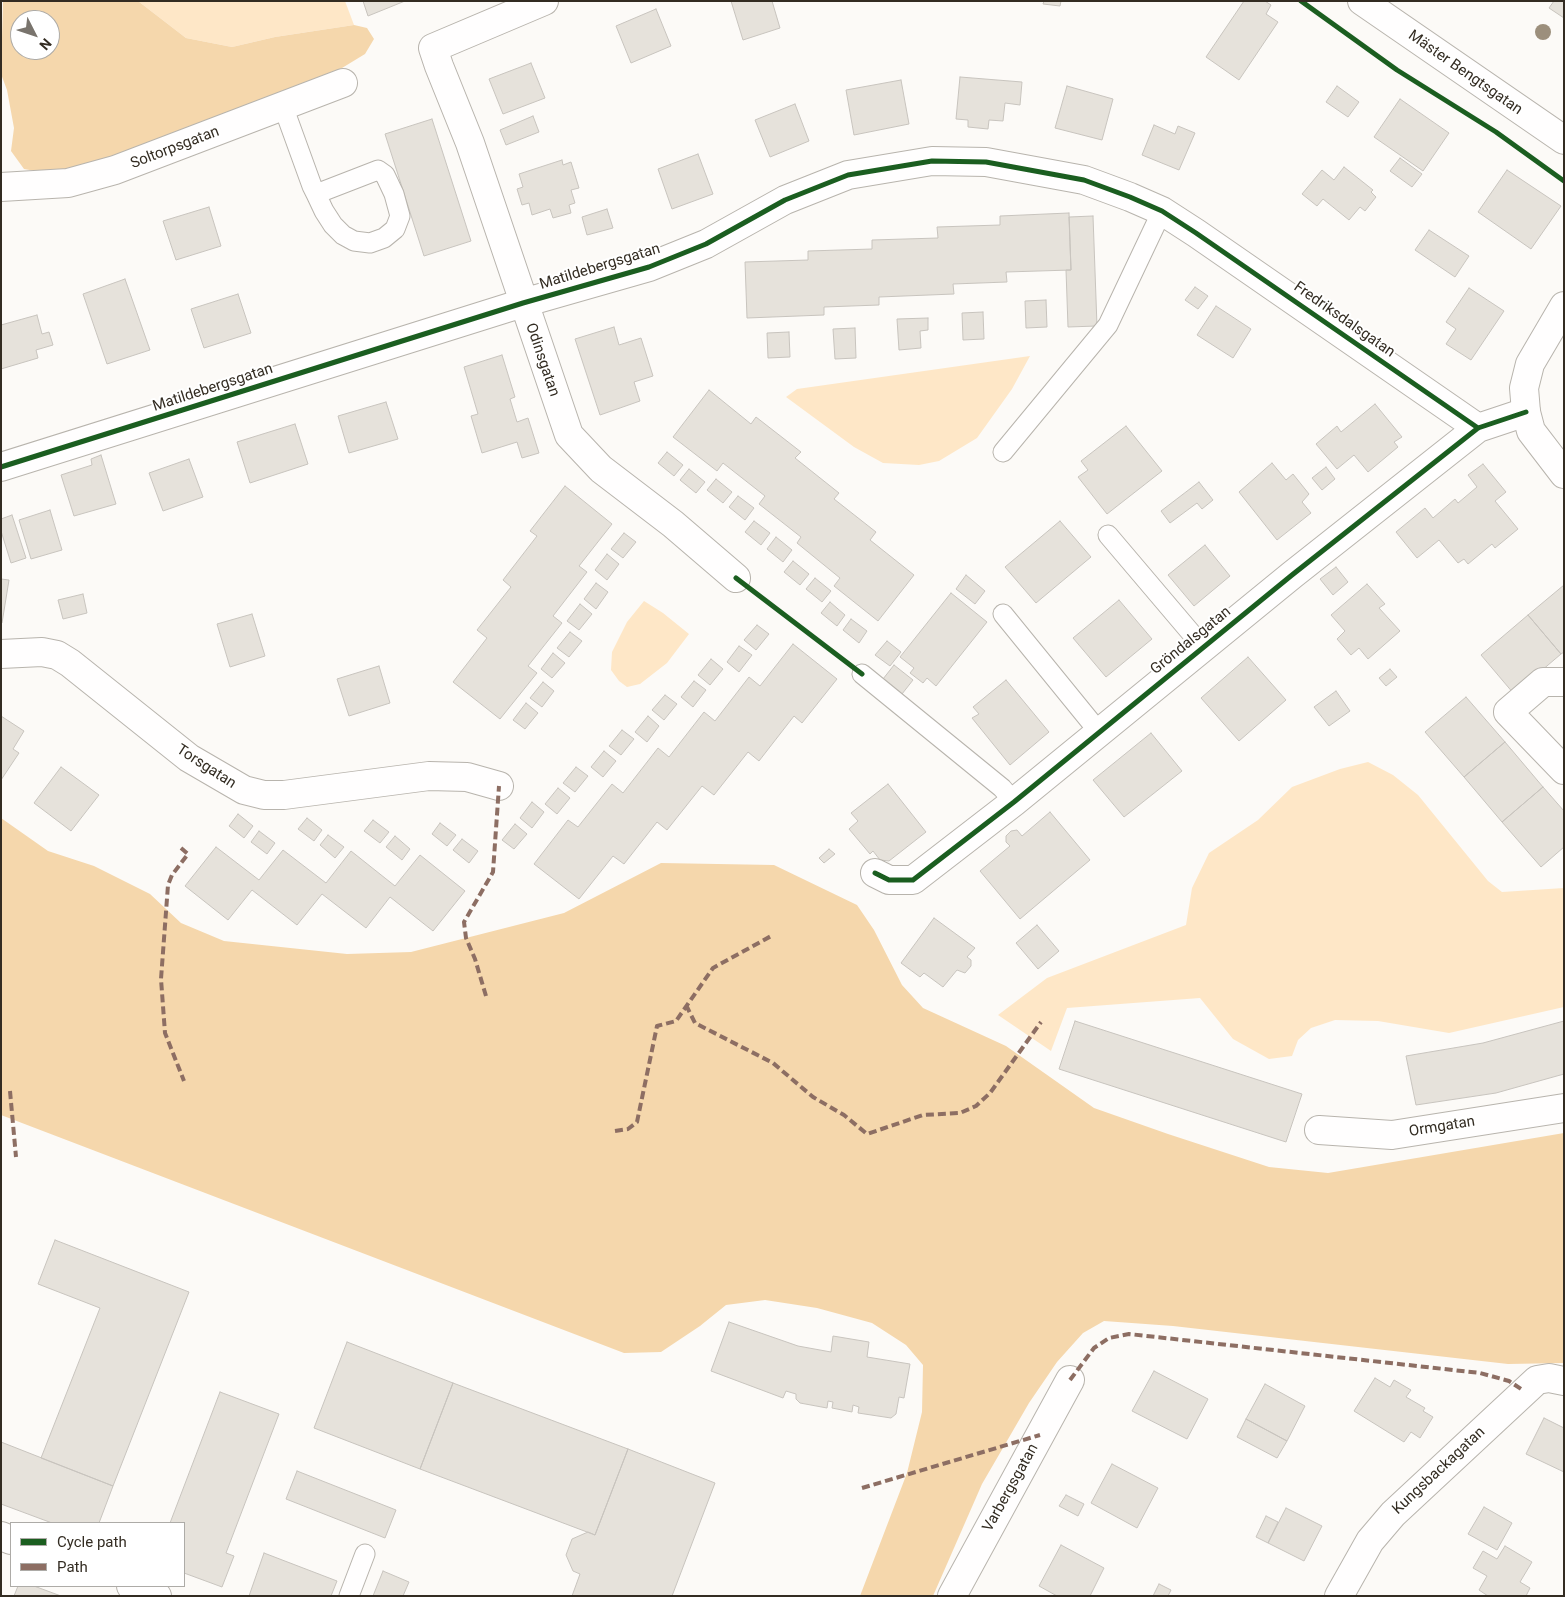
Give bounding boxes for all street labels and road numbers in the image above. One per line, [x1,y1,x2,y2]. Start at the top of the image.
street label: Mäster Bengtsgatan [1404,27,1526,119]
street label: Soltorpsgatan [128,123,222,173]
street label: Matildebergsgatan [537,240,663,294]
street label: Fredriksdalsgatan [1290,278,1398,362]
street label: Odinsgatan [521,321,563,399]
street label: Matildebergsgatan [151,360,275,416]
street label: Gröndalsgatan [1147,603,1235,679]
street label: Torsgatan [173,741,239,793]
street label: Ormgatan [1408,1113,1476,1141]
street label: Kungsbackagatan [1389,1423,1489,1519]
street label: Varbergsgatan [979,1441,1043,1535]

